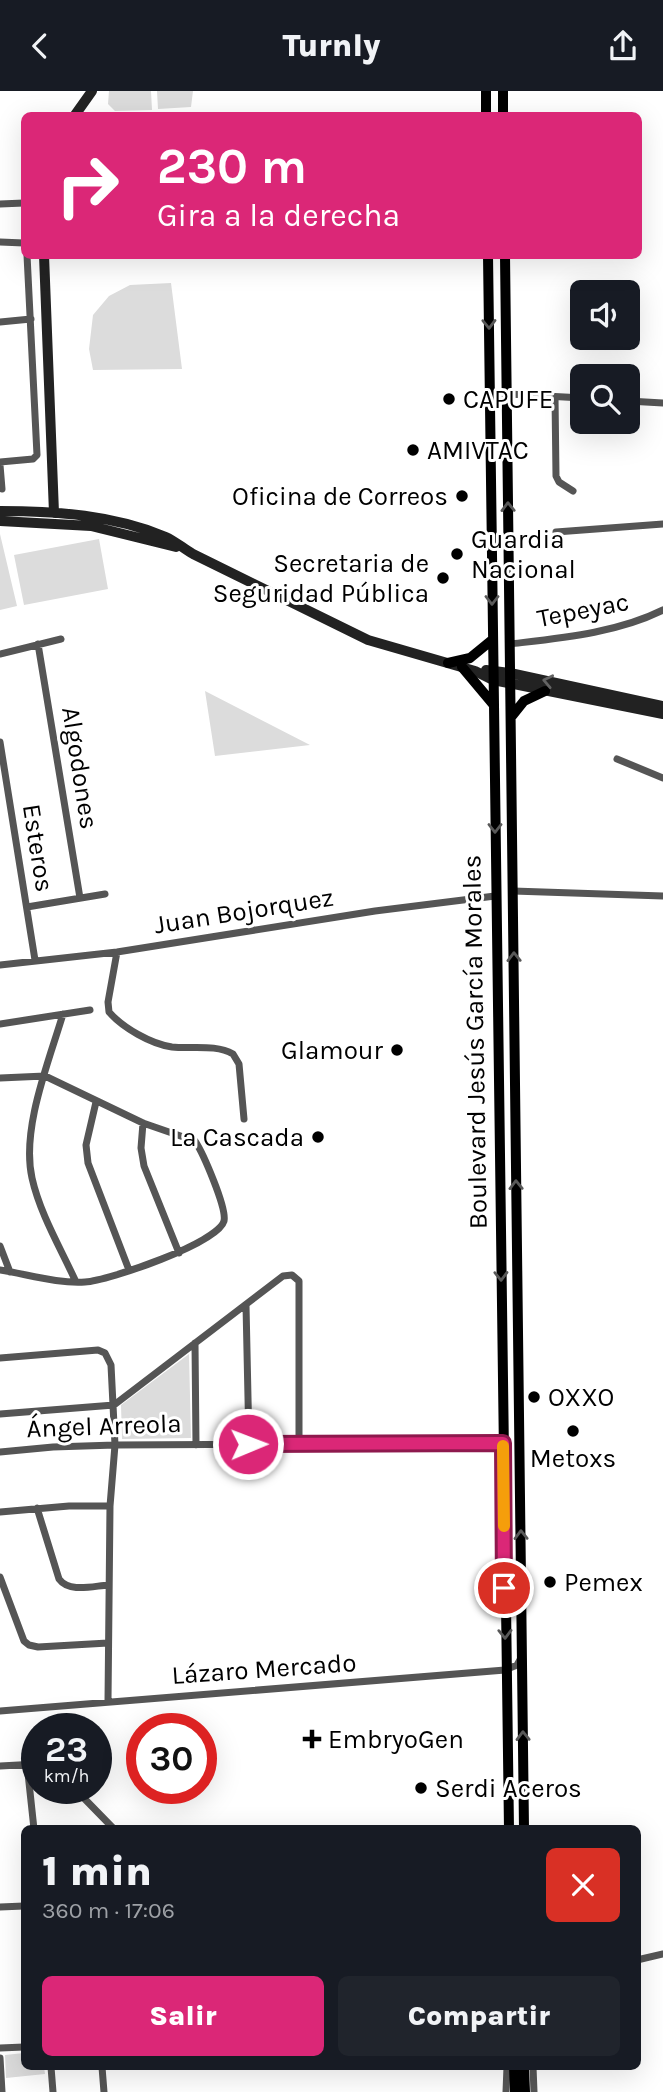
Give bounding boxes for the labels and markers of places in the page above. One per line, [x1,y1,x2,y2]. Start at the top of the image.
place label: CAPUFE [463,384,553,415]
marker: CAPUFE [441,391,457,407]
place label: AMIVTAC [427,435,529,466]
marker: AMIVTAC [405,442,421,458]
place label: Oficina de Correos [232,481,448,512]
marker: Oficina de Correos [454,488,470,504]
place label: Guardia Nacional [471,524,576,585]
marker: Guardia Nacional [449,546,465,562]
place label: Secretaria de Seguridad Pública [213,548,429,609]
marker: Secretaria de Seguridad Pública [435,570,451,586]
place label: Glamour [281,1035,384,1066]
marker: Glamour [389,1042,405,1058]
place label: La Cascada [170,1122,304,1153]
marker: La Cascada [310,1129,326,1145]
place label: OXXO [548,1382,614,1413]
marker: OXXO [526,1389,542,1405]
marker: Metoxs [565,1423,581,1439]
place label: Metoxs [530,1443,616,1474]
pin [474,1558,534,1618]
place label: Pemex [564,1567,643,1598]
marker: Pemex [542,1574,558,1590]
place label: EmbryoGen [328,1724,464,1755]
marker: EmbryoGen [302,1729,322,1749]
place label: Serdi Aceros [435,1773,582,1804]
marker: Serdi Aceros [413,1780,429,1796]

